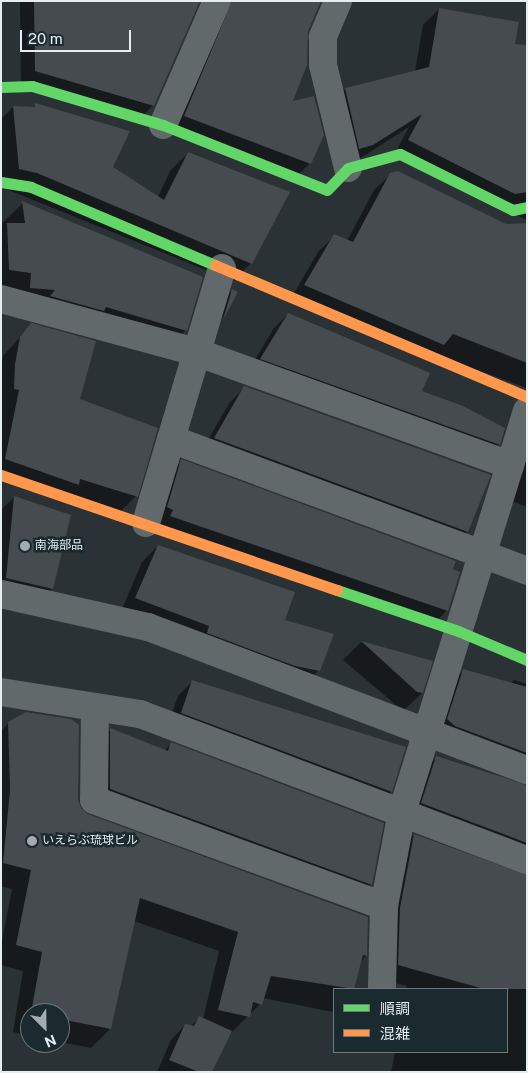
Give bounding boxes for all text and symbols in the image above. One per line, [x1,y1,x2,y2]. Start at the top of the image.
scale bar [22,20,134,52]
text: 20 m [28,30,63,47]
place label: 南海部品 [35,539,83,553]
marker: 南海部品 [19,540,31,552]
place label: いえらぶ琉球ビル [42,834,138,848]
marker: いえらぶ琉球ビル [26,835,38,847]
legend [333,988,508,1053]
text: 順調 [380,1000,410,1017]
north arrow [20,1003,70,1053]
text: 混雑 [380,1025,410,1042]
text: N [42,1031,59,1050]

